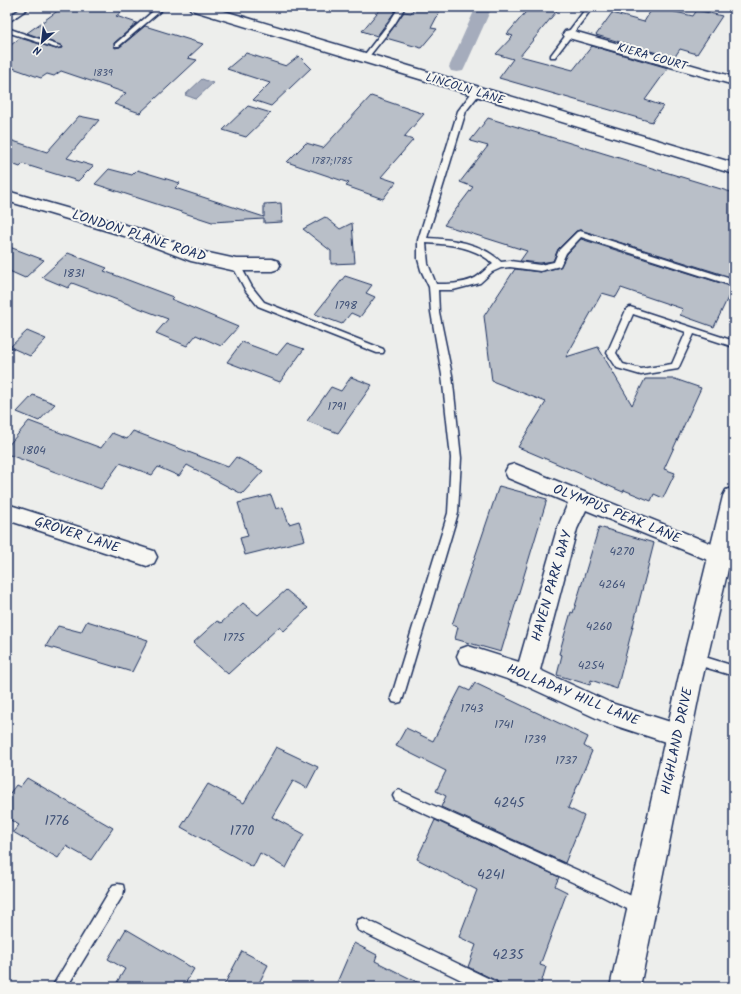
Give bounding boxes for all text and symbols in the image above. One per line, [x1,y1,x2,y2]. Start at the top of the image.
north arrow [22,22,62,62]
street label: KIERA COURT [615,38,691,77]
text: N [30,40,45,60]
house number: 1839 [93,65,113,81]
street label: LINCOLN LANE [423,68,508,110]
house number: 1787;1785 [312,153,353,169]
street label: LONDON PLANE ROAD [69,204,209,268]
house number: 1831 [63,264,85,283]
house number: 1798 [335,296,358,315]
house number: 1791 [328,397,347,416]
house number: 1804 [22,441,46,460]
street label: OLYMPUS PEAK LANE [550,478,685,550]
street label: GROVER LANE [31,511,123,559]
street label: HAVEN PARK WAY [526,527,579,644]
house number: 4270 [609,542,635,561]
house number: 4264 [599,575,626,594]
house number: 4260 [586,617,612,636]
house number: 1775 [223,628,246,647]
house number: 4254 [578,656,605,675]
street label: HOLLADAY HILL LANE [503,658,643,732]
street label: HIGHLAND DRIVE [655,685,699,797]
house number: 1743 [461,699,484,718]
house number: 1741 [494,715,514,734]
house number: 1739 [524,730,546,749]
house number: 1737 [555,751,577,770]
house number: 4245 [493,792,526,814]
house number: 1776 [44,810,70,832]
house number: 1770 [230,820,254,842]
house number: 4241 [477,864,505,886]
house number: 4235 [492,944,525,966]

